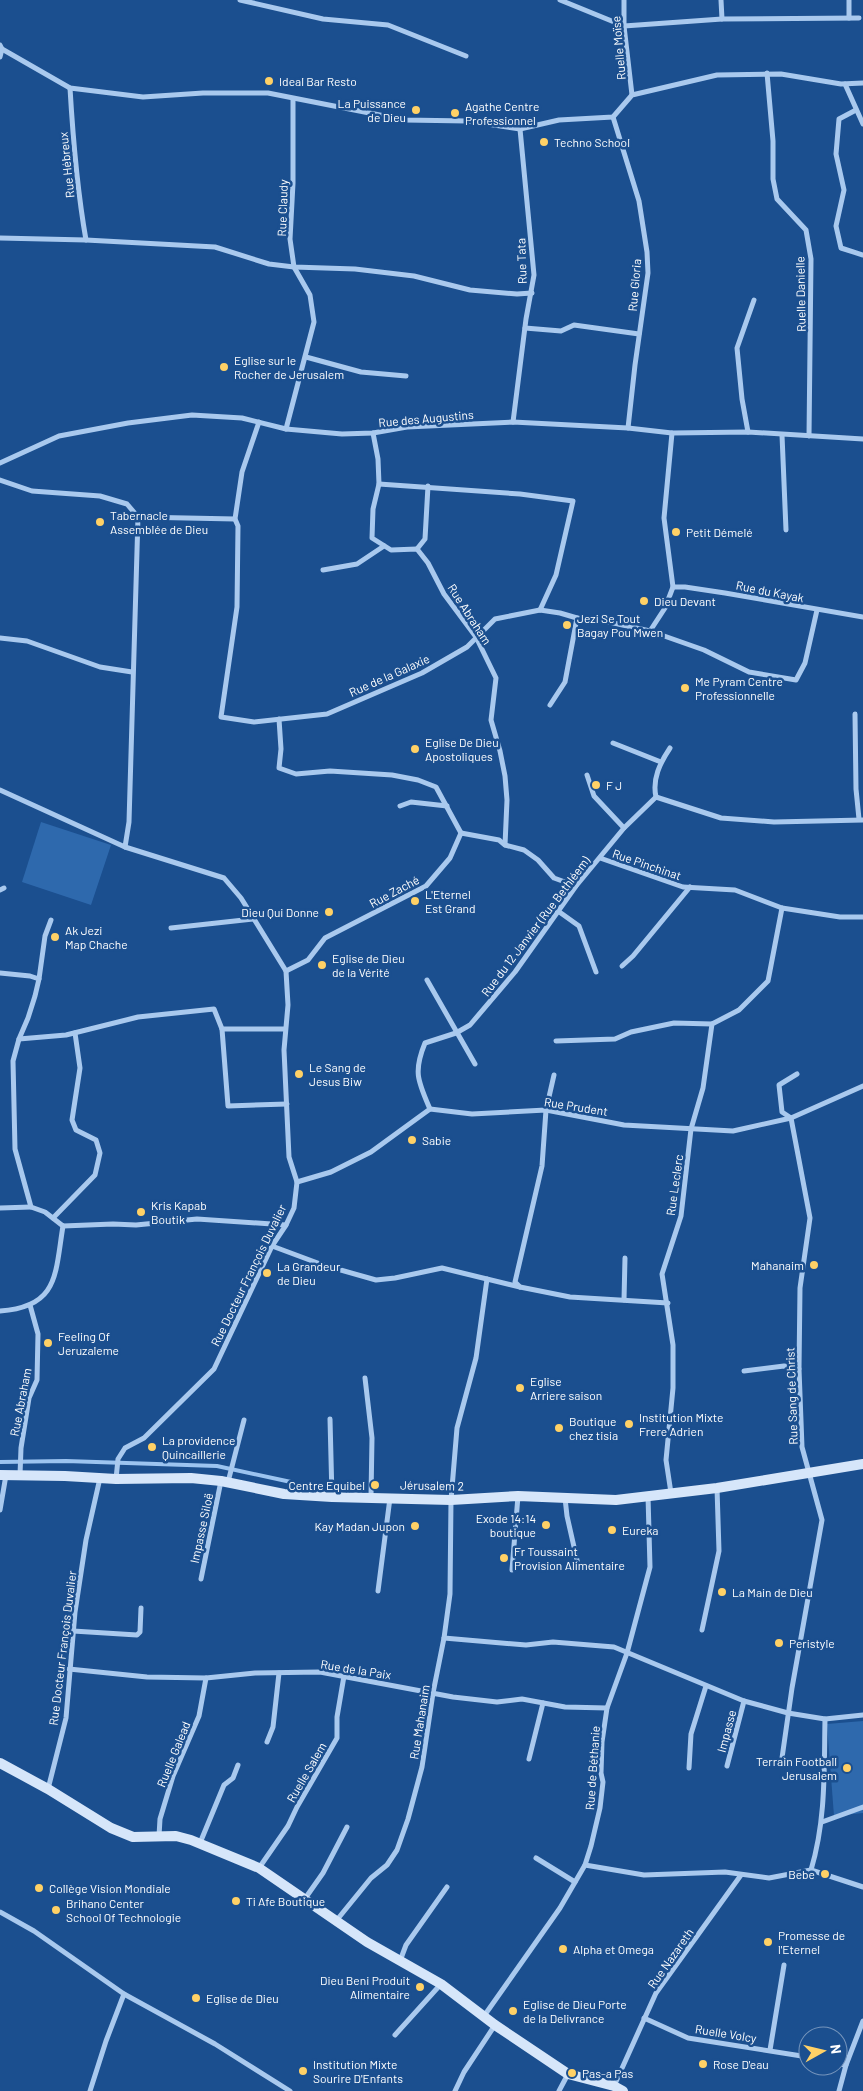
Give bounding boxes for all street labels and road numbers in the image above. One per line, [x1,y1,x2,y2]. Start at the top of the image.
street label: Ruelle Moïse [608,15,628,81]
street label: Rue Hébreux [56,131,76,199]
street label: Rue Claudy [274,179,290,237]
street label: Rue Tata [513,238,529,284]
street label: Ruelle Danielle [792,256,808,332]
street label: Rue Gloria [625,258,643,312]
street label: Rue des Augustins [378,407,474,429]
street label: Rue du Kayak [735,578,805,604]
street label: Rue Abraham [445,581,495,647]
street label: Rue de la Galaxie [347,651,431,699]
street label: Rue Pinchinat [611,846,683,882]
street label: Rue du 12 Janvier (Rue Bethléem) [478,853,593,999]
street label: Rue Zaché [367,872,421,910]
street label: Rue Prudent [543,1094,609,1118]
street label: Rue Leclerc [663,1153,685,1217]
street label: Rue Docteur François Duvalier [208,1201,289,1348]
street label: Rue Sang de Christ [782,1347,800,1445]
street label: Rue Abraham [7,1367,34,1437]
street label: Jérusalem 2 [400,1477,464,1493]
street label: Impasse Siloë [187,1491,215,1565]
street label: Rue Docteur François Duvalier [46,1569,79,1726]
street label: Rue de la Paix [320,1657,393,1682]
street label: Rue Mahanaim [406,1684,432,1760]
street label: Impasse [714,1708,738,1754]
street label: Ruelle Galead [153,1719,193,1789]
street label: Rue de Béthanie [582,1725,602,1811]
street label: Ruelle Salem [283,1740,329,1804]
street label: Rue Nazareth [644,1925,696,1991]
street label: Ruelle Volcy [694,2021,758,2045]

